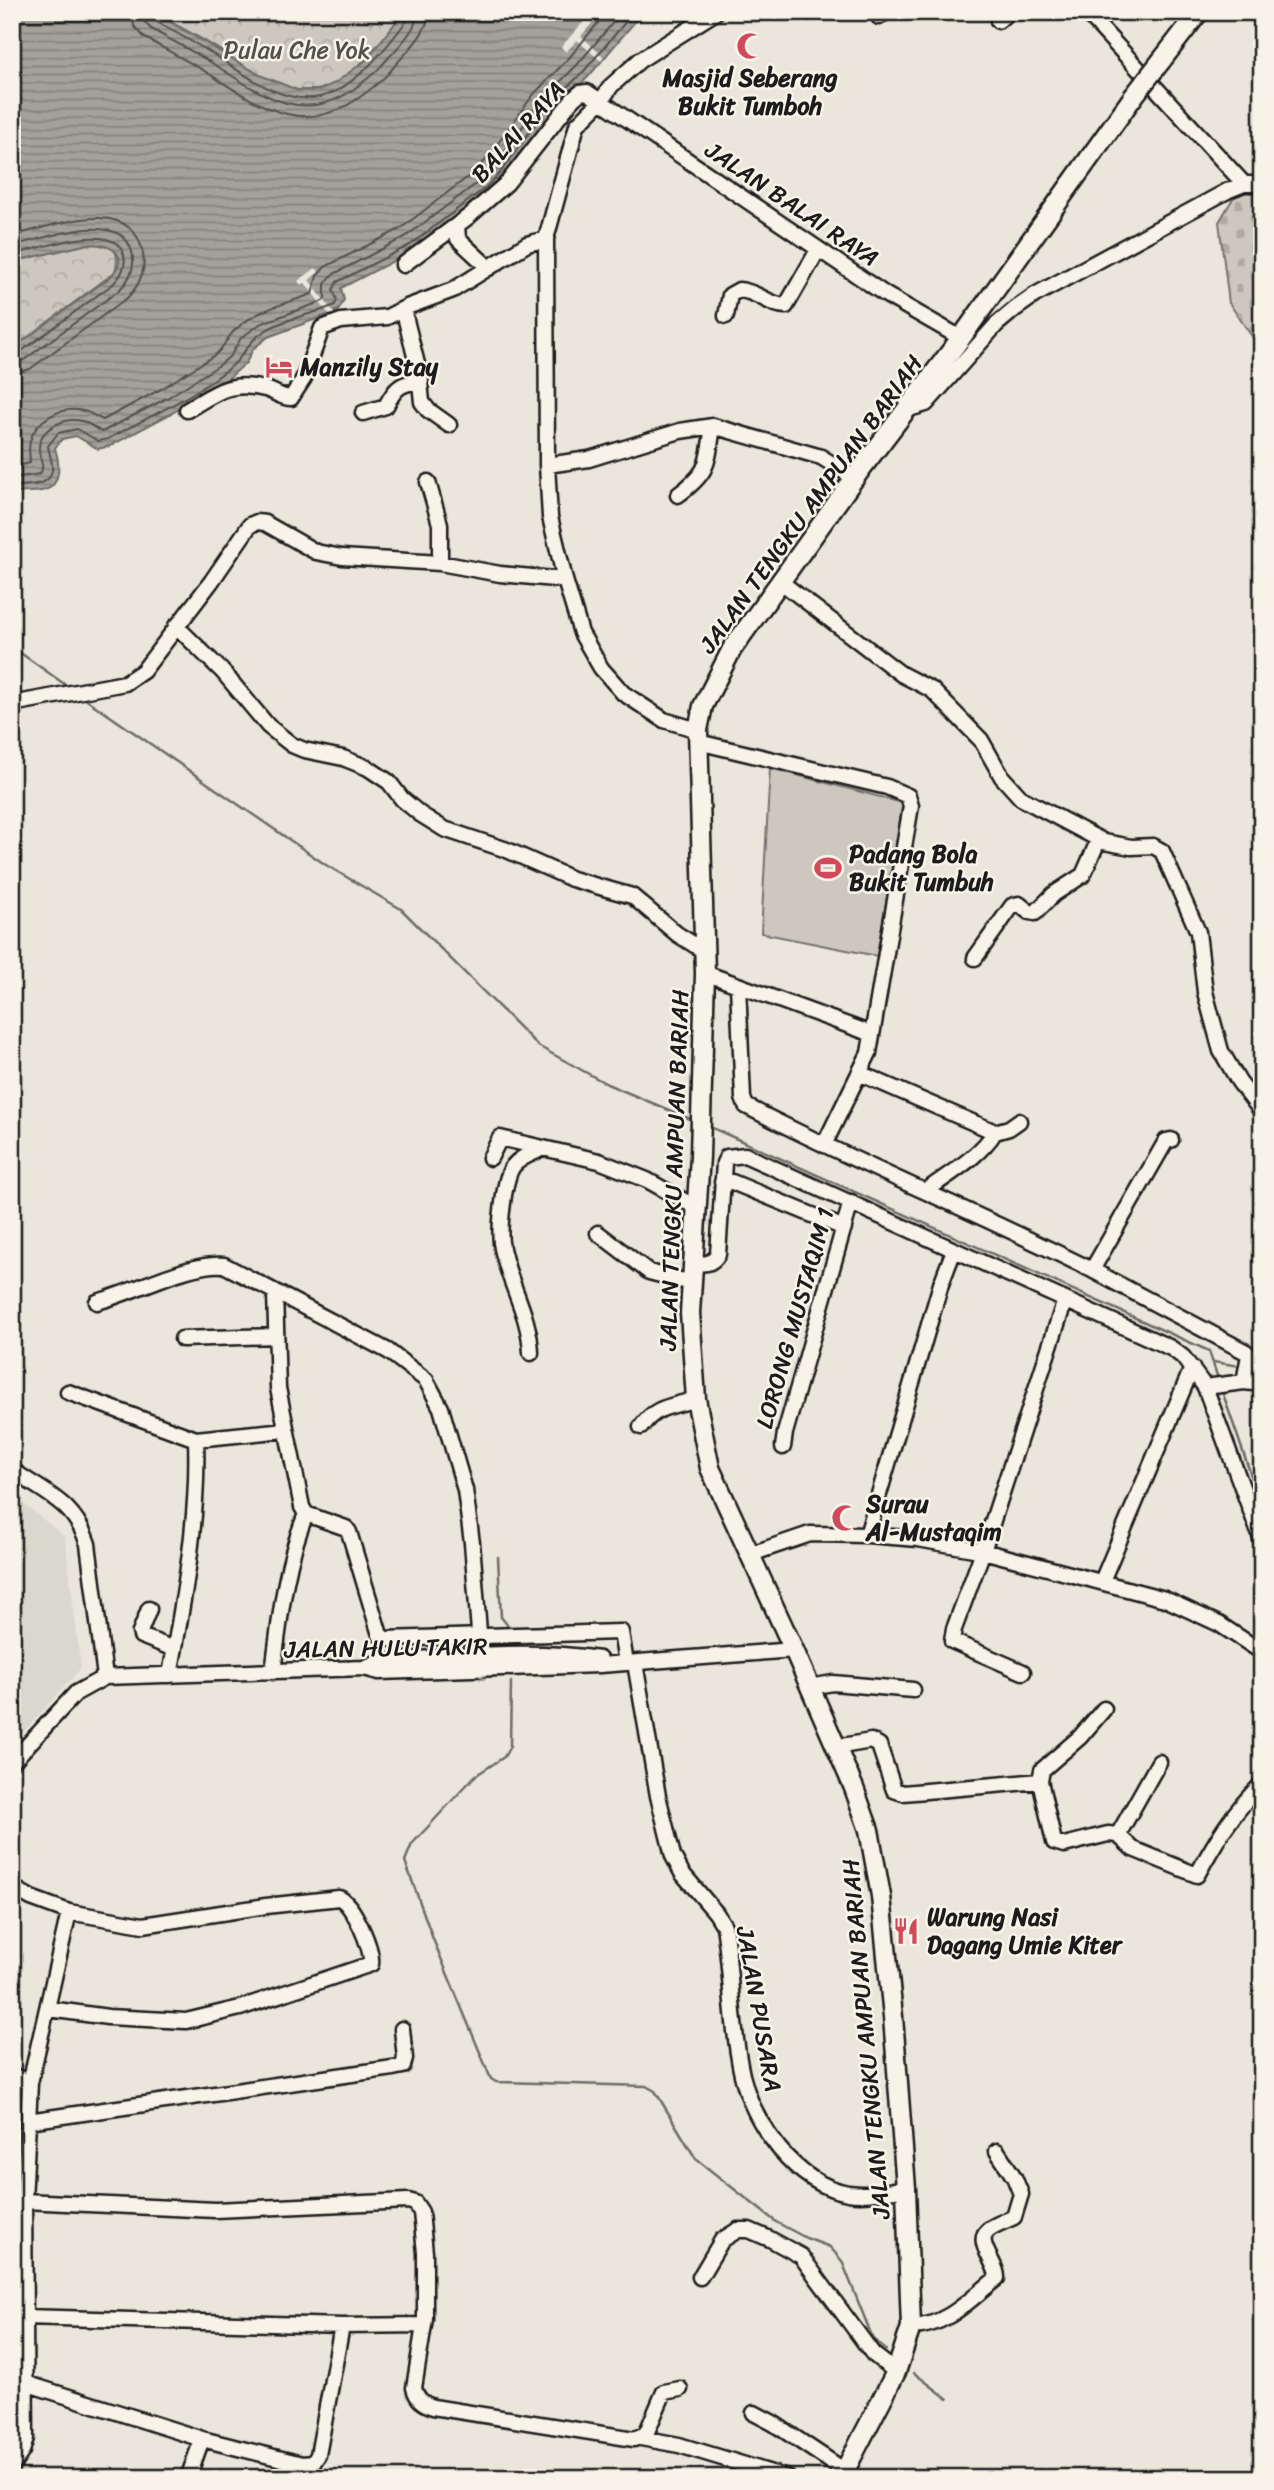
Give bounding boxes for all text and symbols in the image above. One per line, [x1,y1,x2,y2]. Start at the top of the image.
park label: Pulau Che Yok [224,29,370,71]
mosque icon: Masjid Seberang Bukit Tumboh [735,31,765,61]
place label: Masjid Seberang Bukit Tumboh [661,57,838,127]
street label: BALAI RAYA [460,71,576,193]
street label: JALAN BALAI RAYA [695,129,888,278]
place label: Manzily Stay [299,346,439,388]
street label: JALAN TENGKU AMPUAN BARIAH [687,346,934,663]
hotel icon: Manzily Stay [264,352,294,382]
place label: Padang Bola Bukit Tumbuh [849,833,994,903]
sports icon: Padang Bola Bukit Tumbuh [813,853,843,883]
street label: JALAN TENGKU AMPUAN BARIAH [647,989,701,1352]
street label: LORONG MUSTAQIM 1 [743,1202,847,1434]
place label: Surau Al-Mustaqim [865,1483,1002,1553]
mosque icon: Surau Al-Mustaqim [830,1503,860,1533]
street label: JALAN HULU TAKIR [283,1625,488,1671]
street label: JALAN TENGKU AMPUAN BARIAH [829,1857,903,2222]
place label: Warung Nasi Dagang Umie Kiter [927,1896,1124,1966]
restaurant icon: Warung Nasi Dagang Umie Kiter [891,1916,921,1946]
street label: JALAN PUSARA [724,1922,794,2095]

